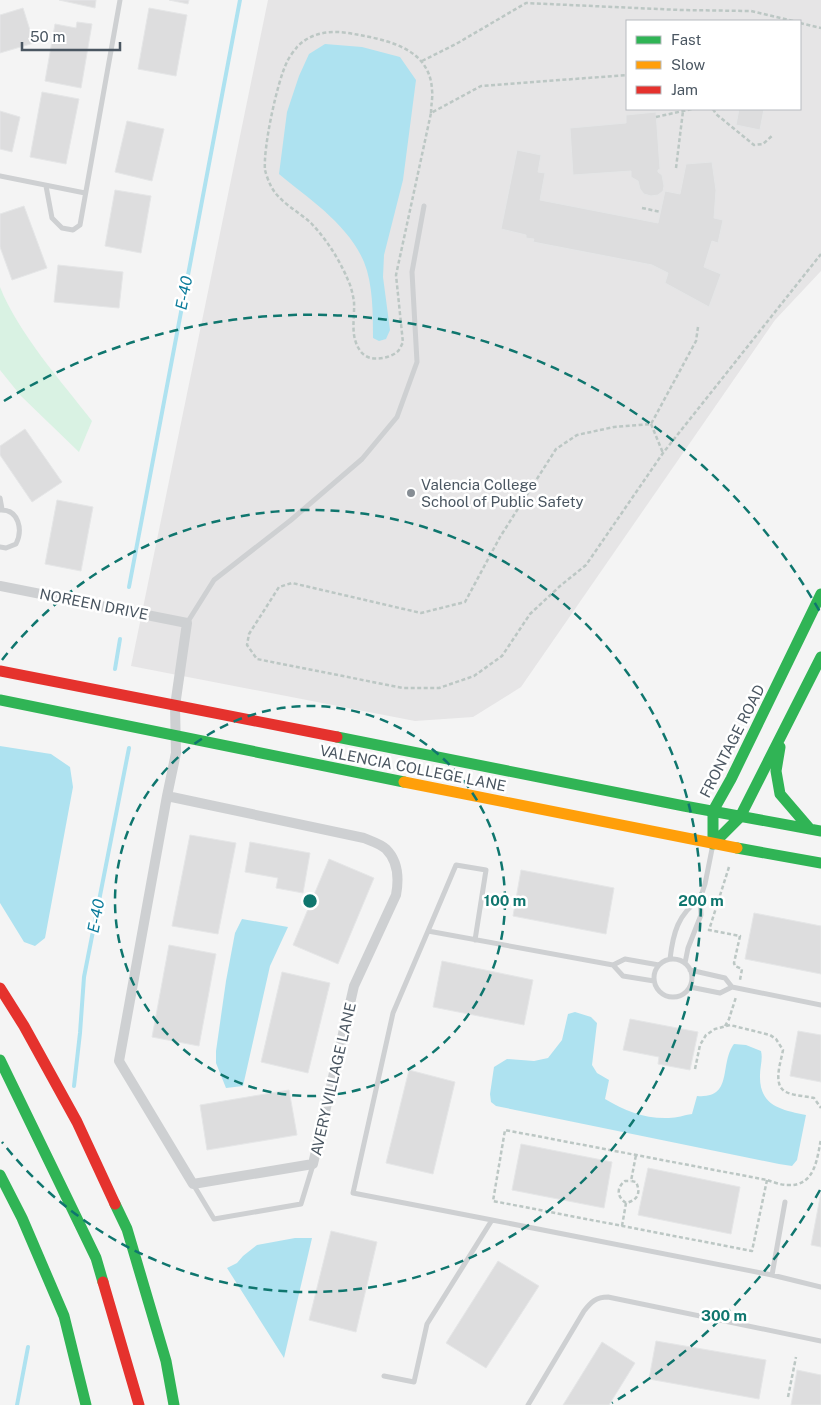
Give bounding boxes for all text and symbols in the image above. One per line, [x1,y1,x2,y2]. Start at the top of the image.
scale bar [22,20,120,52]
legend [626,20,801,110]
text: 50 m [30,28,65,45]
text: Fast [671,31,701,48]
text: Slow [671,56,706,73]
text: Jam [671,81,698,98]
water label: E-40 [171,274,197,312]
place label: Valencia College School of Public Safety [421,476,584,510]
marker: Valencia College School of Public Safety [405,487,417,499]
street label: NOREEN DRIVE [38,585,150,623]
street label: FRONTAGE ROAD [696,682,768,800]
street label: VALENCIA COLLEGE LANE [318,742,508,794]
centre of rings [301,892,319,910]
text: 100 m [484,892,526,909]
text: 200 m [678,892,724,909]
water label: E-40 [83,897,109,935]
street label: AVERY VILLAGE LANE [307,1001,359,1157]
text: 300 m [701,1307,747,1324]

